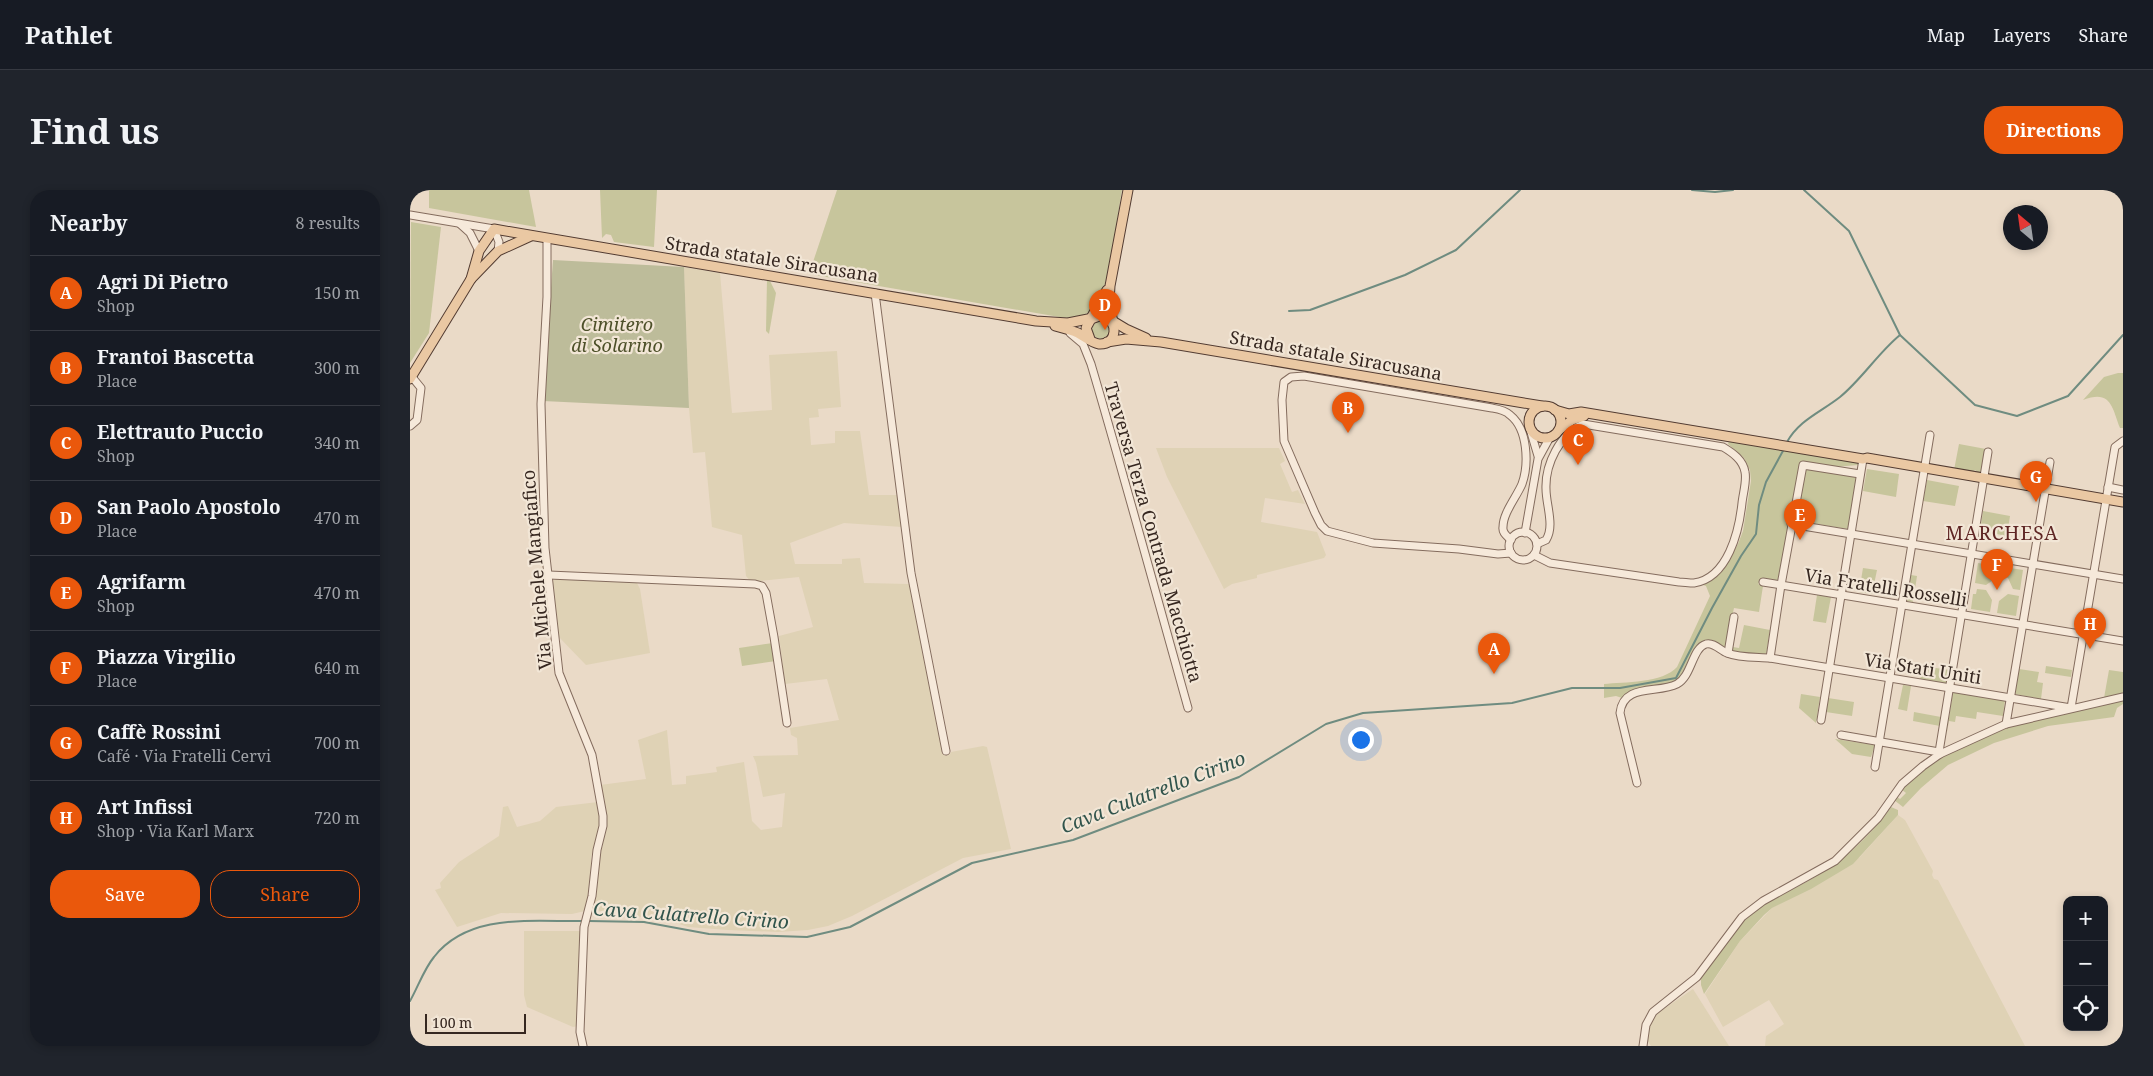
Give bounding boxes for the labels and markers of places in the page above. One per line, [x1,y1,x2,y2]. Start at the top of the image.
pin: D [1089,289,1121,330]
pin: B [1332,392,1364,433]
pin: C [1562,424,1594,465]
pin: G [2020,461,2052,502]
pin: E [1784,499,1816,540]
pin: F [1981,549,2013,590]
pin: H [2074,608,2106,649]
pin: A [1478,633,1510,674]

